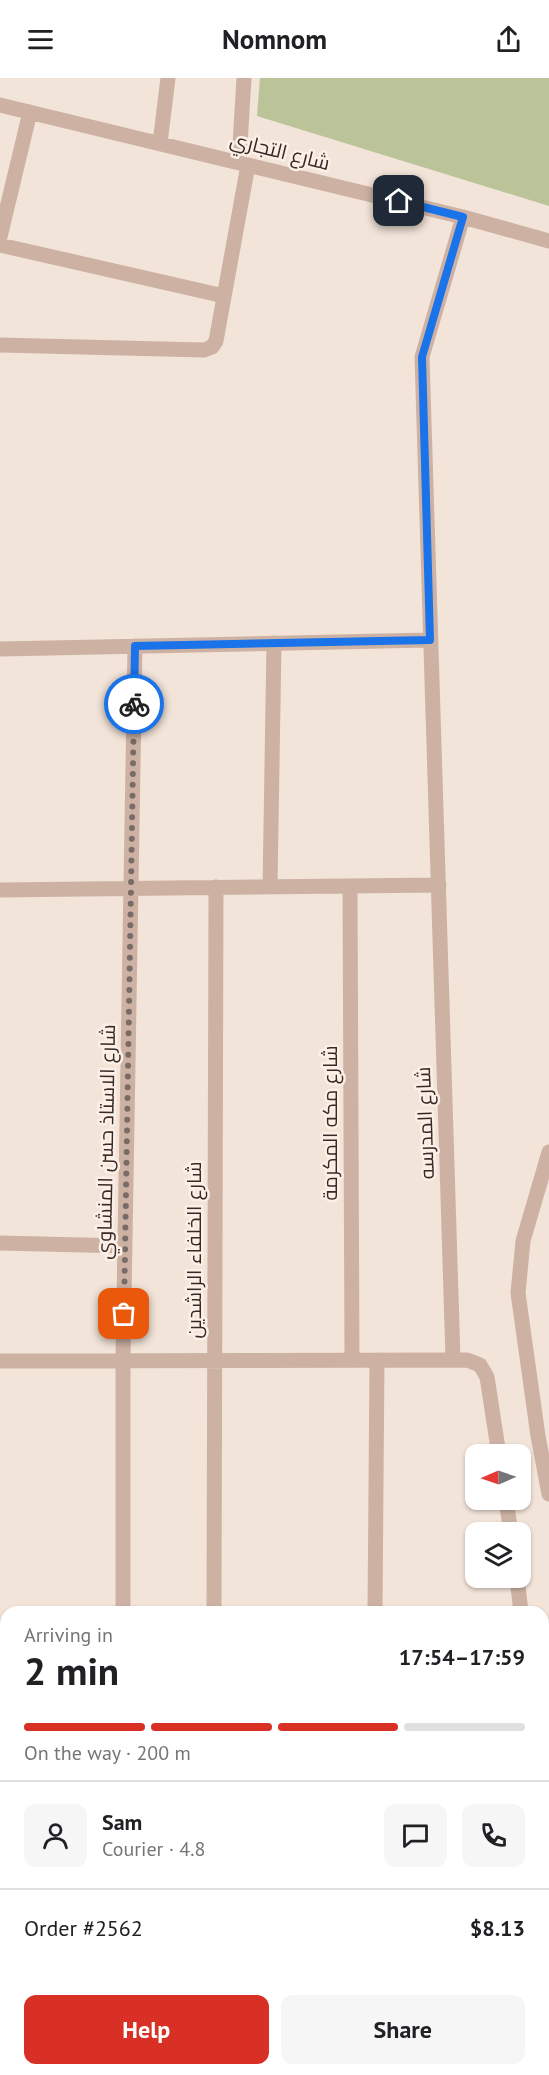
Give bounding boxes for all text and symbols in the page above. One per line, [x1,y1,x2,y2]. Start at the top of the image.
text: Nomnom [222,22,327,56]
icon: menu [24,23,57,56]
icon: share [492,23,525,56]
street label: شارع التجاري [227,126,333,179]
pin [373,175,424,226]
icon: home [382,184,415,217]
courier [104,674,164,734]
icon: bike [118,688,151,721]
street label: شارع الاستاذ حسن المنشاوي [91,1024,124,1260]
street label: شارع مكه المكرمة [317,1046,344,1200]
street label: شارع المدرسه [410,1066,441,1180]
street label: شارع الخلفاء الراشدين [181,1162,208,1338]
pin [98,1288,149,1339]
icon: bag [107,1297,140,1330]
north arrow [465,1444,531,1510]
map controls [465,1444,531,1588]
button: layers [465,1522,531,1588]
text: Arriving in [24,1622,113,1648]
text: 17:54–17:59 [399,1643,525,1671]
text: 2 min [24,1645,119,1696]
text: On the way · 200 m [24,1740,191,1766]
button: person [24,1804,87,1867]
button: chat [384,1804,447,1867]
button: phone [462,1804,525,1867]
text: Sam [102,1808,142,1836]
text: Courier · 4.8 [102,1836,205,1862]
text: Order #2562 [24,1914,143,1942]
text: $8.13 [470,1914,525,1942]
button: Help [24,1995,269,2064]
button: Share [281,1995,525,2064]

